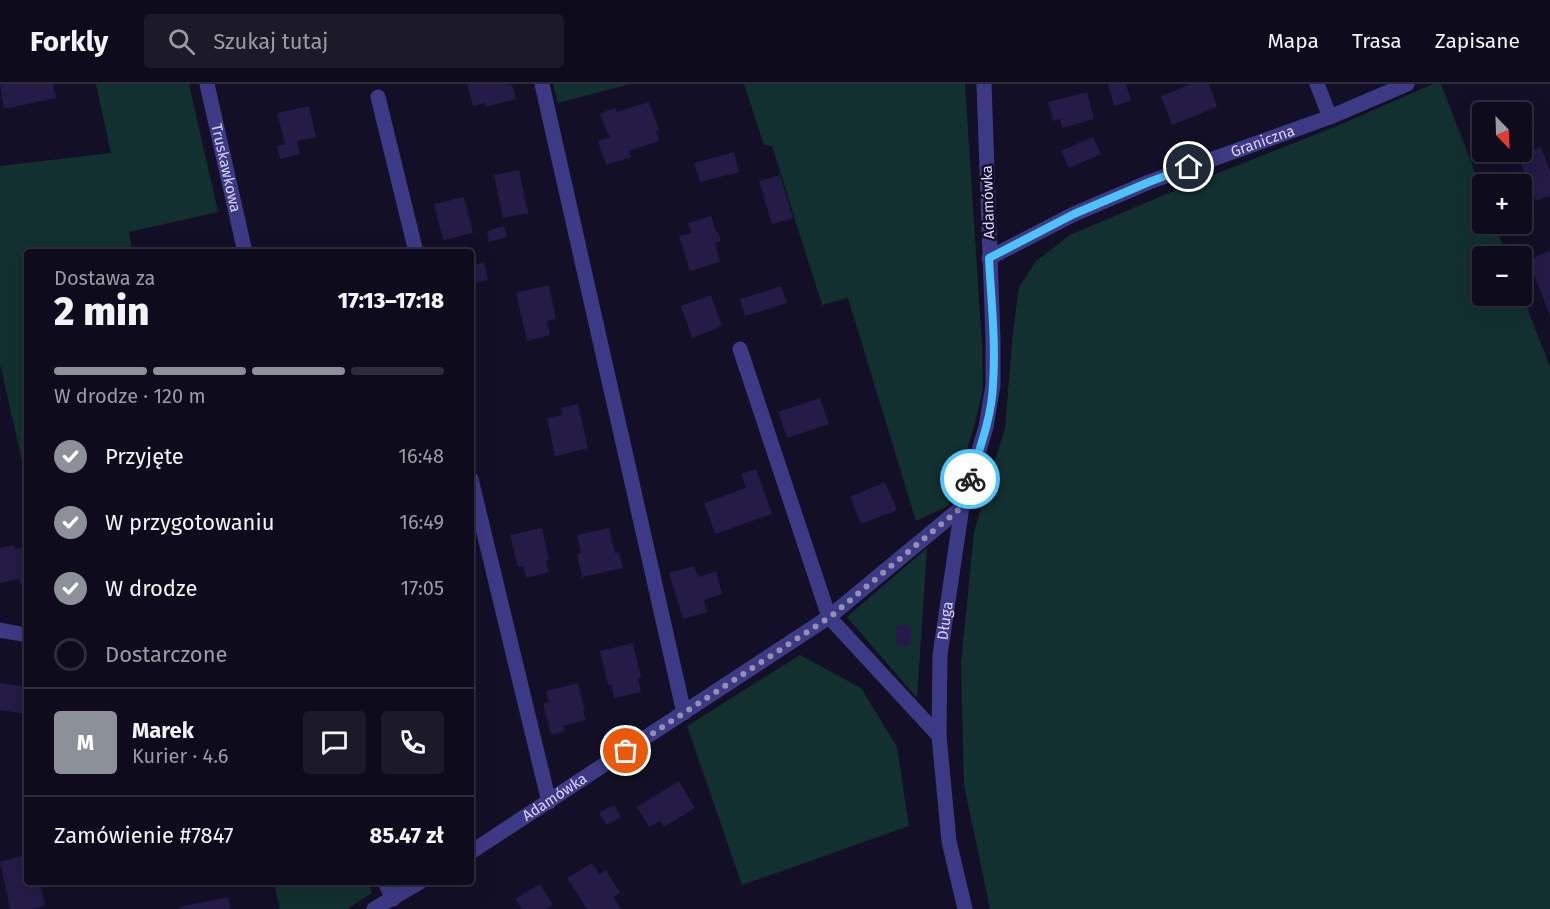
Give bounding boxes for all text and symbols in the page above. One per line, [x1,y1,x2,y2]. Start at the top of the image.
search box [144,14,564,68]
text: Forkly [30,25,108,58]
icon: search [165,25,198,58]
text: Szukaj tutaj [213,28,328,55]
text: Mapa [1267,28,1319,54]
text: Trasa [1352,28,1402,54]
text: Zapisane [1435,28,1520,54]
north arrow [1472,102,1532,162]
map controls [1472,102,1532,306]
street label: Graniczna [1228,121,1297,161]
street label: Truskawkowa [207,122,245,214]
pin [1163,141,1214,192]
icon: home [1172,150,1205,183]
street label: Adamówka [978,165,998,239]
button: + [1472,174,1532,234]
button: − [1472,246,1532,306]
text: Dostawa za [54,266,155,290]
text: 17:13–17:18 [338,287,444,314]
text: 2 min [54,289,150,335]
text: W drodze · 120 m [54,384,206,408]
icon: check [54,440,87,473]
text: Przyjęte [105,443,184,470]
text: 16:48 [398,444,444,468]
courier [940,449,1000,509]
icon: bike [954,463,987,496]
icon: check [54,506,87,539]
text: W przygotowaniu [105,509,275,536]
text: 16:49 [399,510,444,534]
icon: check [54,572,87,605]
text: W drodze [105,575,197,602]
text: 17:05 [400,576,444,600]
street label: Długa [933,600,957,641]
text: Dostarczone [105,641,228,668]
button: chat [303,711,366,774]
button: phone [381,711,444,774]
text: Marek [132,717,194,744]
pin [600,725,651,776]
text: M [77,729,94,756]
icon: bag [609,734,642,767]
text: Kurier · 4.6 [132,744,229,768]
street label: Adamówka [519,769,590,825]
text: Zamówienie #7847 [54,822,234,849]
text: 85.47 zł [370,822,444,849]

